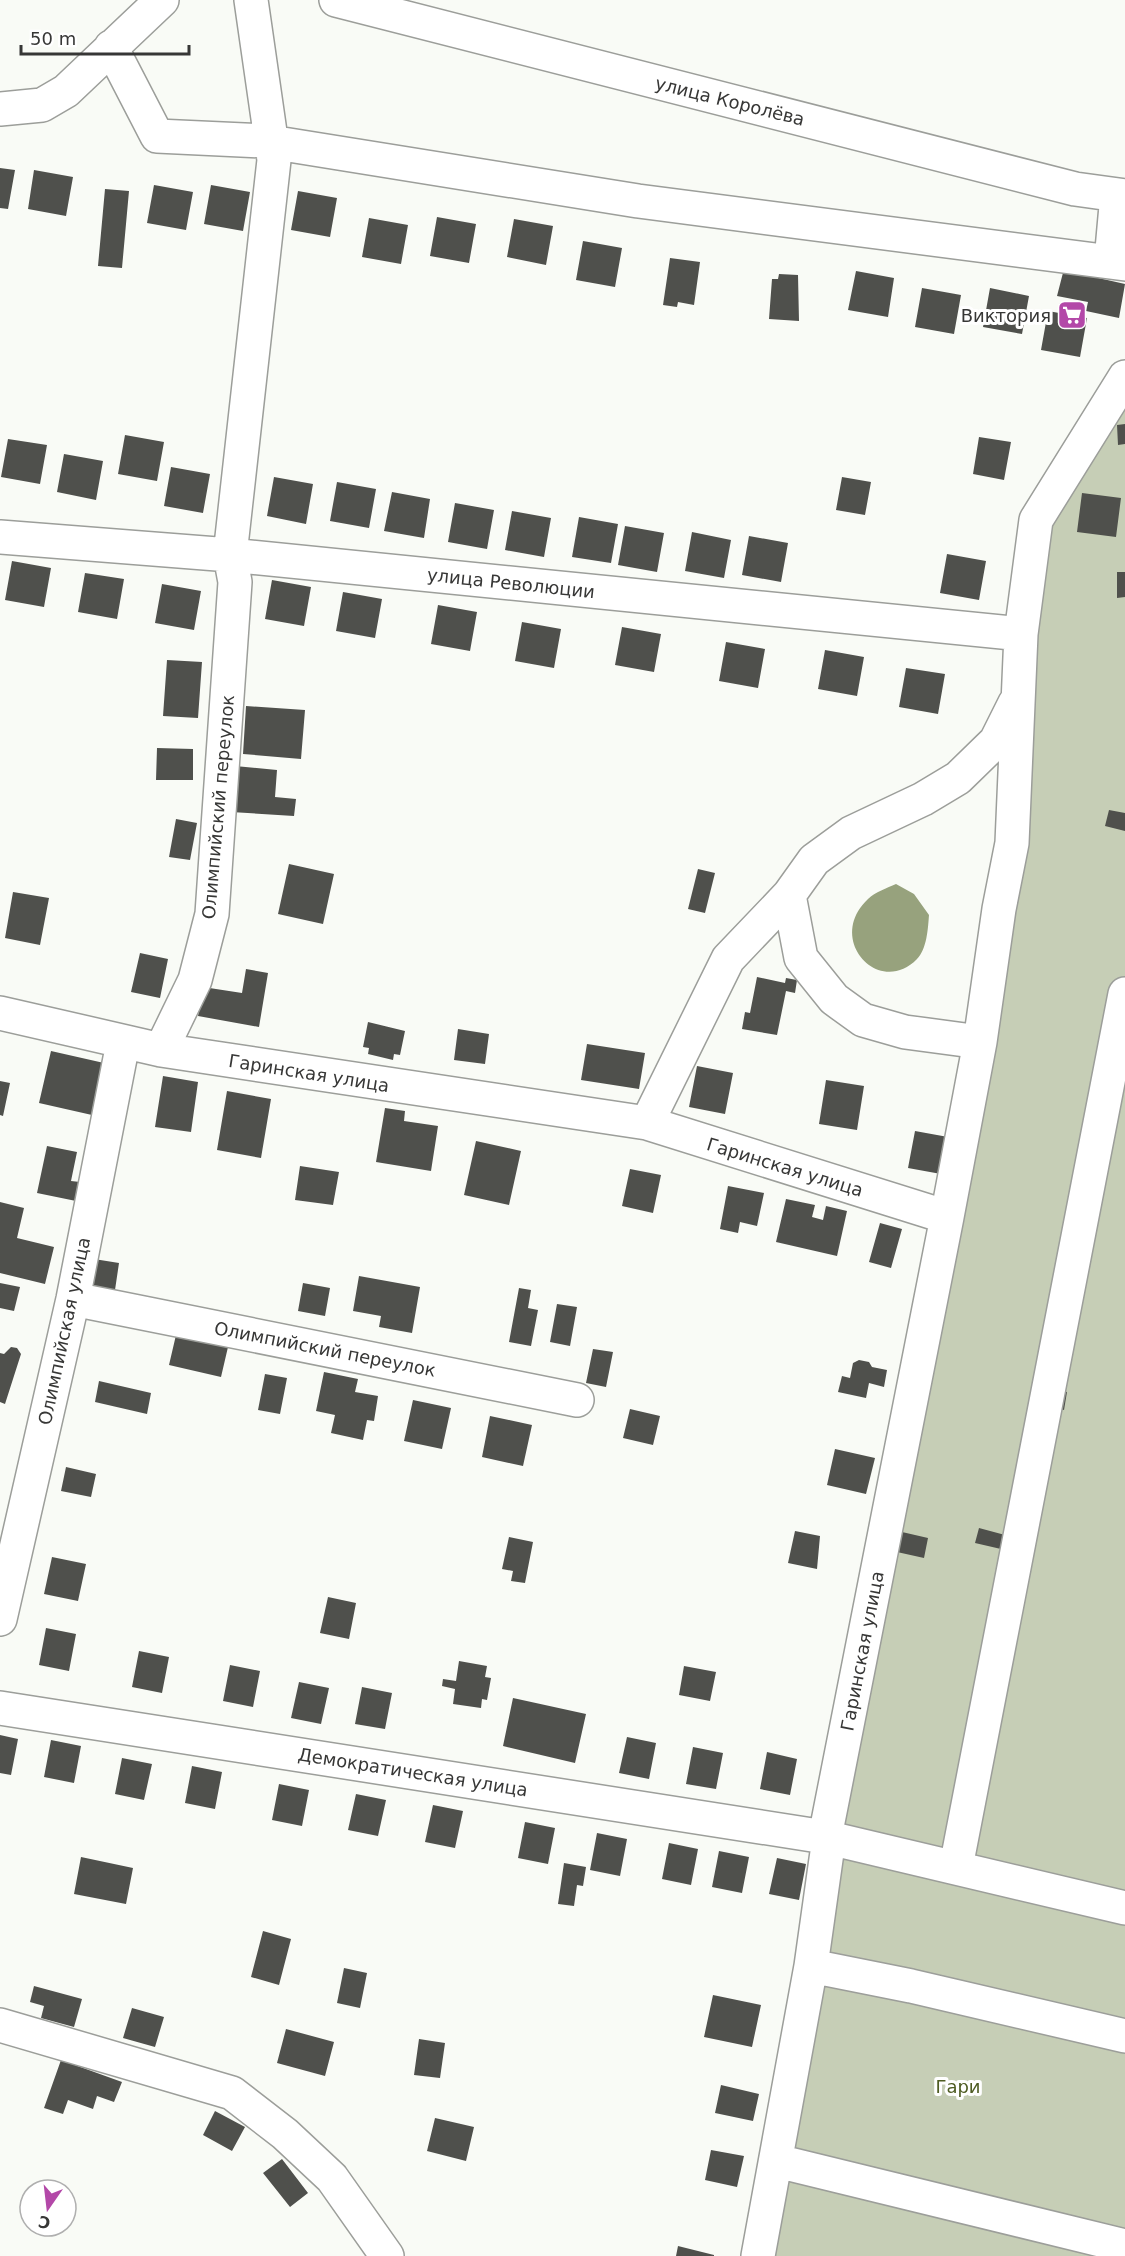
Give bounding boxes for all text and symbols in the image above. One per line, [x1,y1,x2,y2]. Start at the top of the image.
scale bar [21,18,189,56]
text: 50 m [30,28,76,49]
street label: улица Королёва [653,72,807,130]
supermarket icon: Виктория [1056,299,1088,331]
place label: Виктория [961,305,1051,326]
street label: улица Революции [426,564,596,602]
street label: Олимпийский переулок [198,694,238,920]
street label: Гаринская улица [227,1050,391,1096]
street label: Гаринская улица [704,1133,866,1201]
street label: Олимпийская улица [34,1235,94,1427]
street label: Олимпийский переулок [212,1317,438,1381]
street label: Гаринская улица [836,1569,888,1733]
street label: Демократическая улица [297,1743,529,1801]
park label: Гари [935,2076,981,2097]
north arrow [18,2178,78,2238]
text: С [36,2211,52,2233]

